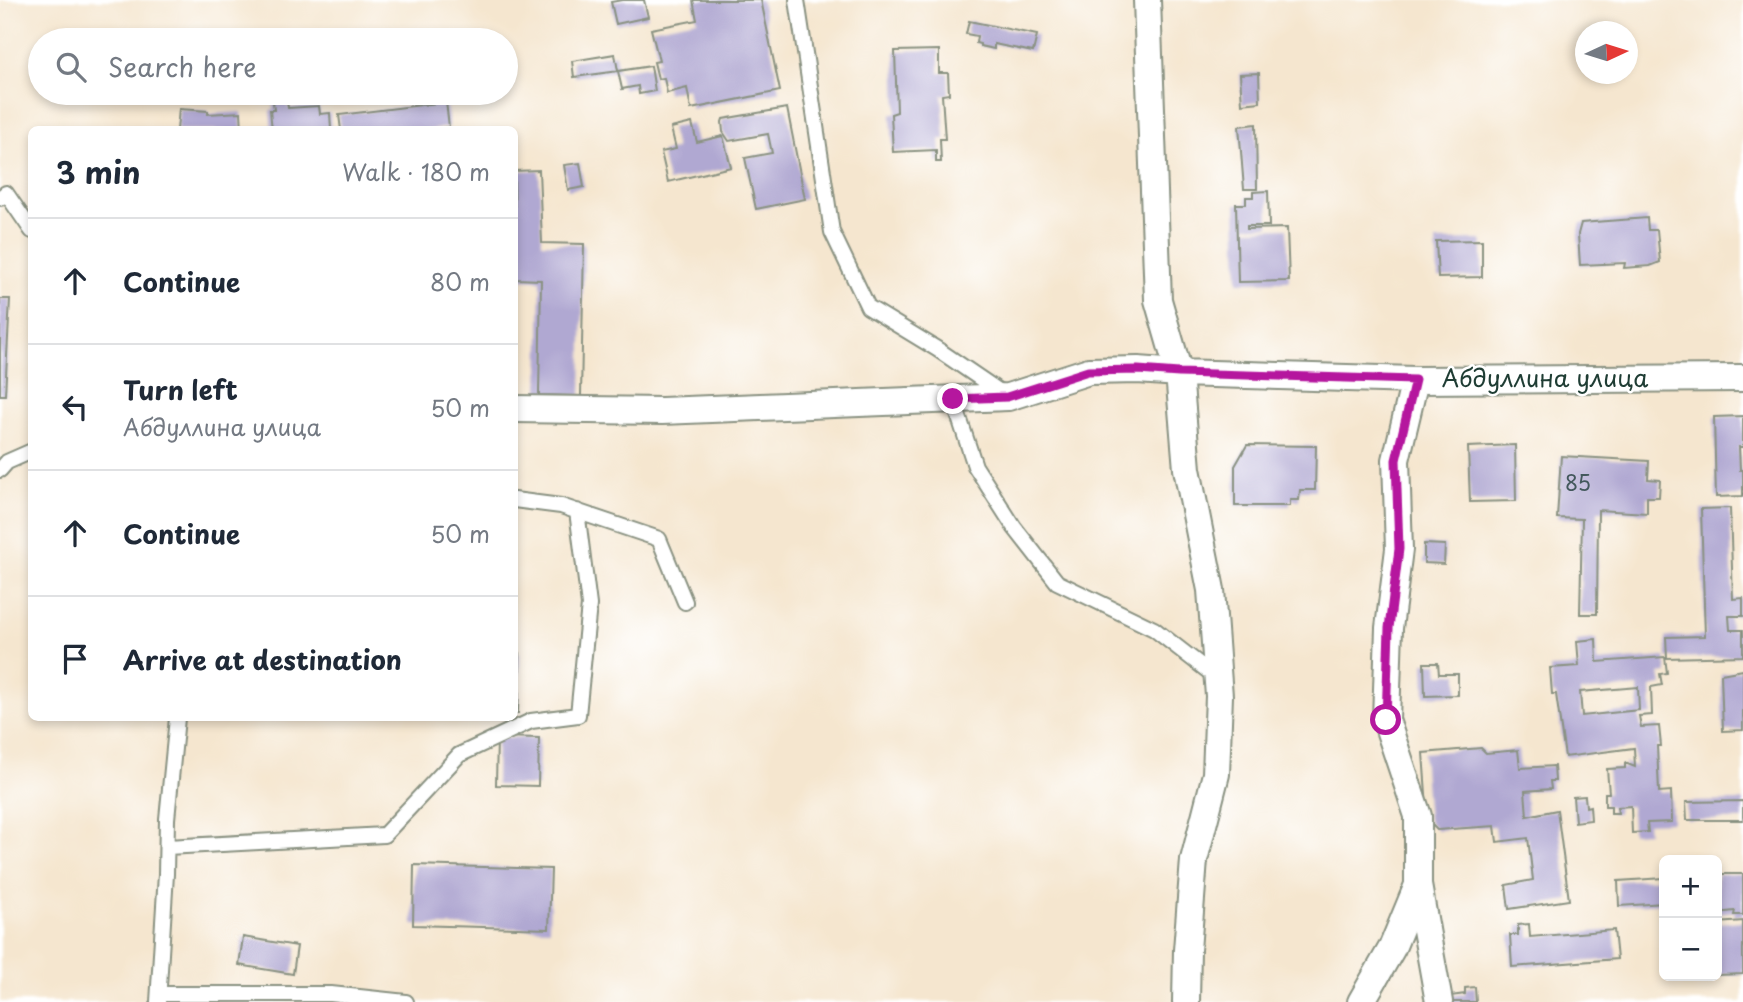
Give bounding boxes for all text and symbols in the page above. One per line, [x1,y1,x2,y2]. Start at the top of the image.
north arrow [1575,21,1638,84]
search box [28,28,518,105]
text: Search here [108,47,257,86]
icon: search [52,48,90,86]
text: 3 min [56,149,141,194]
text: Walk · 180 m [342,154,490,189]
icon: ahead [56,262,94,300]
text: Continue [123,262,240,301]
text: 80 m [430,264,490,299]
street label: Абдуллина улица [1442,359,1648,395]
text: Turn left [123,370,238,409]
route end [937,383,968,414]
icon: left [56,388,94,426]
text: 50 m [430,390,490,425]
text: Абдуллина улица [123,409,321,444]
house number: 85 [1565,466,1591,498]
icon: ahead [56,514,94,552]
text: Continue [123,514,240,553]
text: 50 m [430,516,490,551]
icon: arrive [56,640,94,678]
text: Arrive at destination [123,640,402,679]
route start [1370,704,1401,735]
map controls [1659,855,1722,981]
button: + [1659,855,1722,918]
button: − [1659,918,1722,981]

